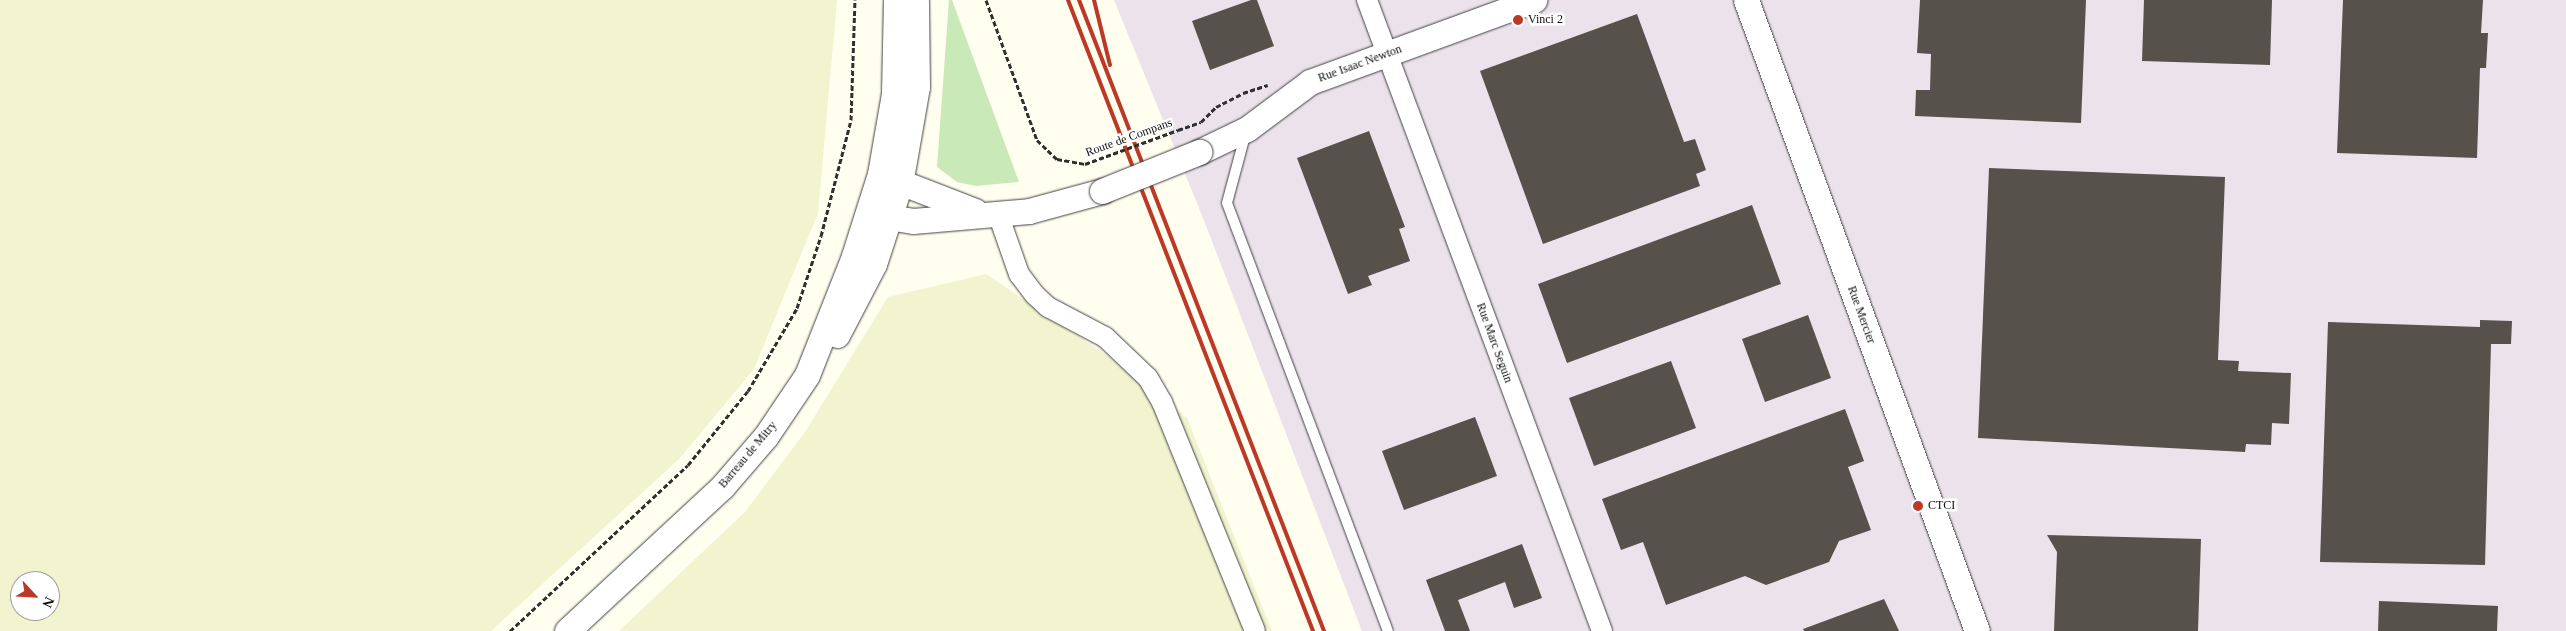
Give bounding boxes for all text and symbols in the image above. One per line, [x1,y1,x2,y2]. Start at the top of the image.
place label: Vinci 2 [1528,13,1563,27]
marker: Vinci 2 [1512,14,1524,26]
street label: Rue Isaac Newton [1316,42,1404,86]
street label: Route de Compans [1084,116,1174,160]
street label: Rue Mercier [1844,284,1878,346]
street label: Rue Marc Seguin [1473,301,1515,385]
street label: Barreau de Mitry [716,419,780,491]
place label: CTCI [1928,499,1955,513]
marker: CTCI [1912,500,1924,512]
north arrow [10,571,60,621]
text: N [39,594,57,610]

